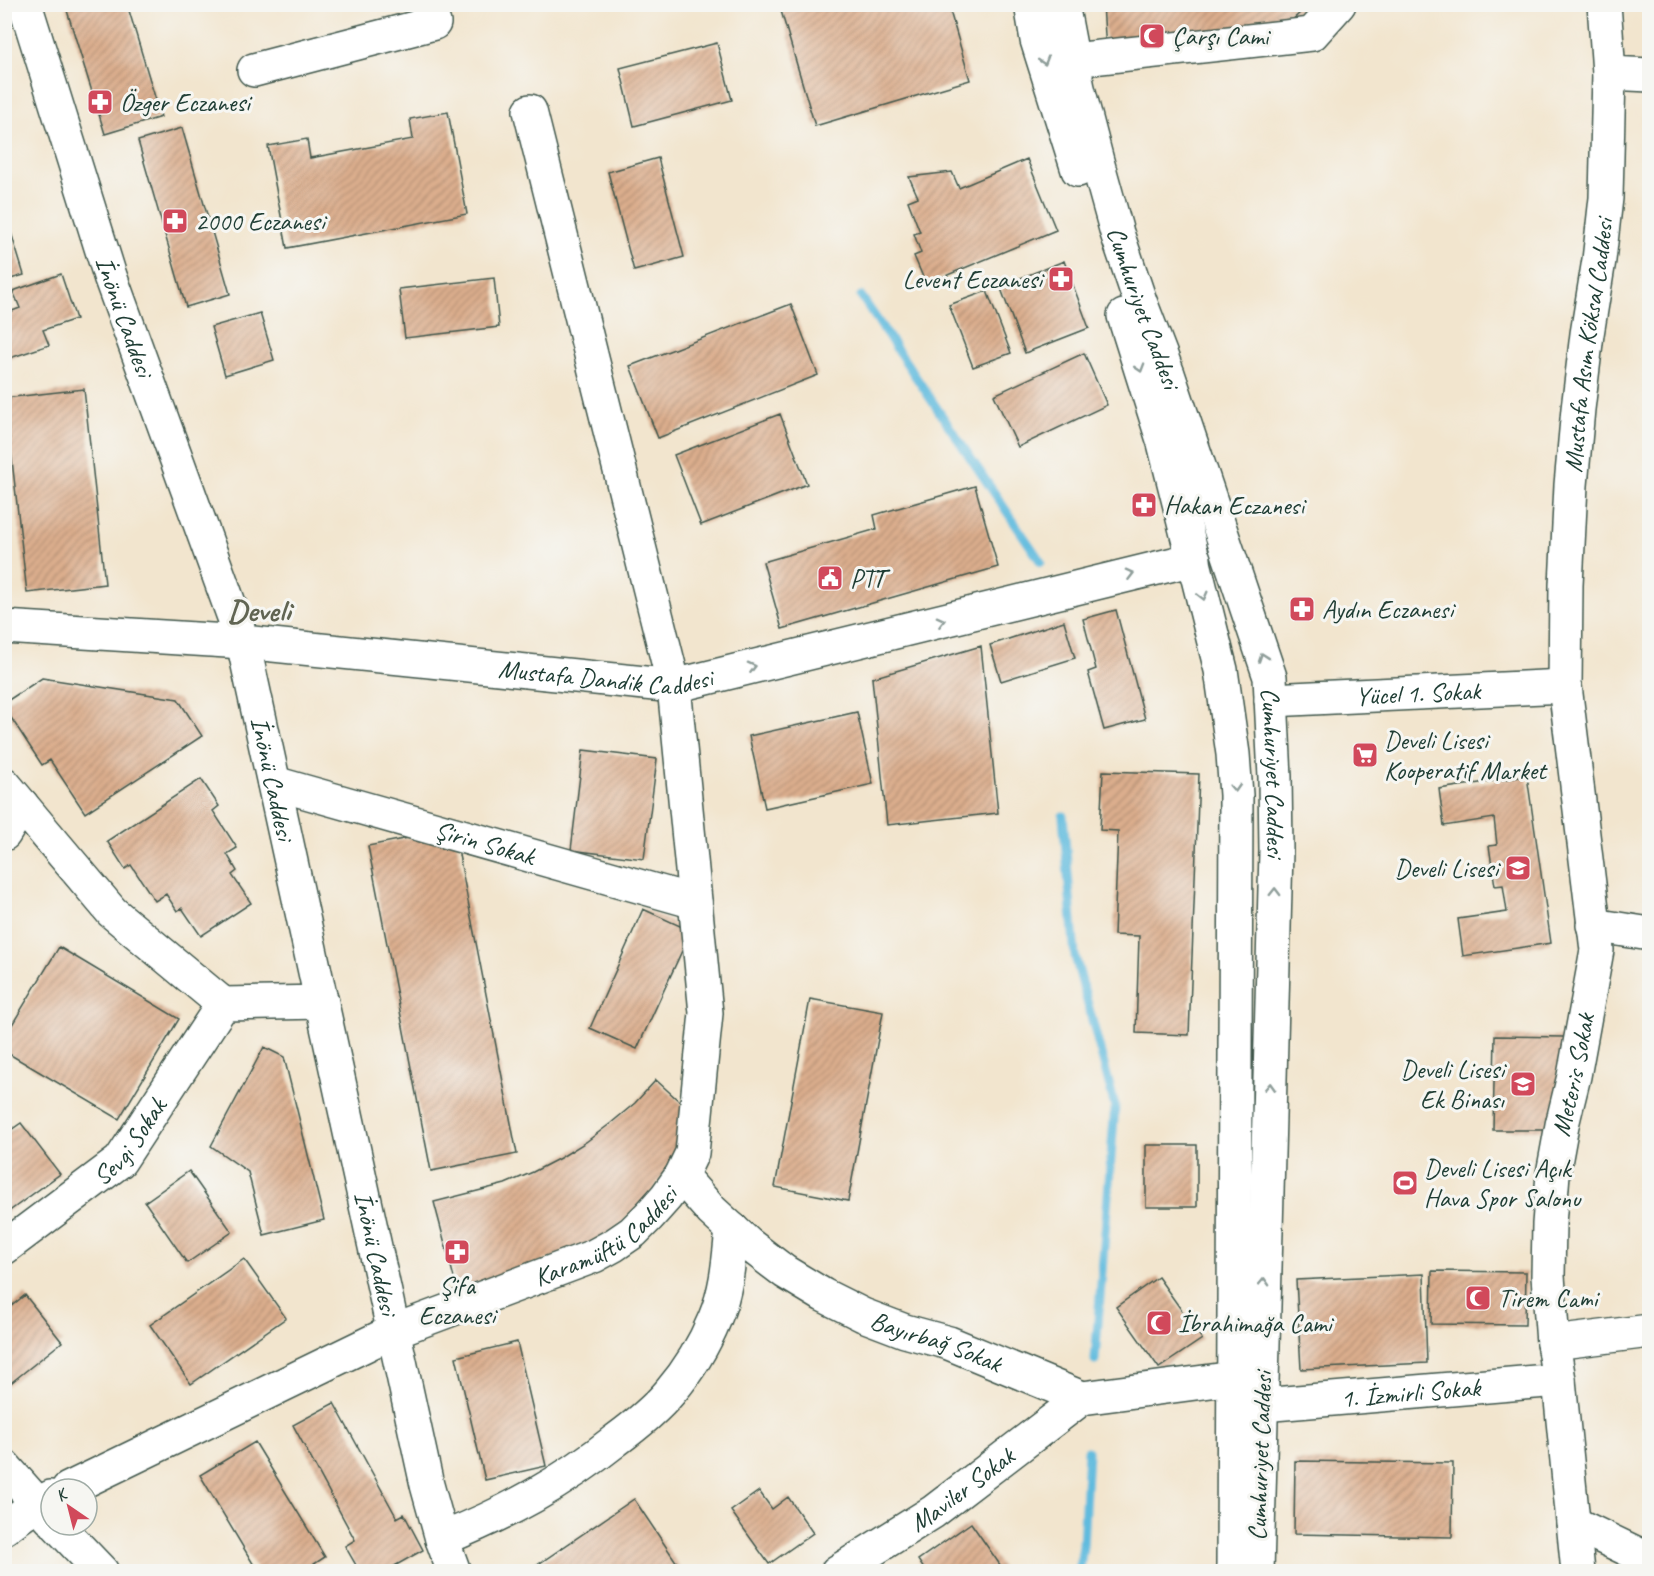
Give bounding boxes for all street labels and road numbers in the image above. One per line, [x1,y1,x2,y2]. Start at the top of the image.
street label: Mustafa Asım Köksal Caddesi [1556,213,1620,474]
street label: Cumhuriyet Caddesi [1100,222,1189,396]
street label: İnönü Caddesi [88,252,163,384]
street label: Mustafa Dandik Caddesi [497,652,719,703]
street label: Yücel 1. Sokak [1354,673,1483,712]
street label: Cumhuriyet Caddesi [1254,687,1293,861]
street label: İnönü Caddesi [243,714,303,846]
street label: Şirin Sokak [431,813,541,873]
street label: Meteris Sokak [1544,1009,1602,1139]
street label: Sevgi Sokak [86,1090,175,1192]
street label: Karamüftü Caddesi [529,1177,687,1294]
street label: İnönü Caddesi [347,1189,407,1321]
street label: Bayırbağ Sokak [866,1303,1008,1380]
street label: Cumhuriyet Caddesi [1241,1368,1280,1541]
street label: 1. İzmirli Sokak [1339,1370,1484,1415]
street label: Maviler Sokak [903,1438,1022,1539]

